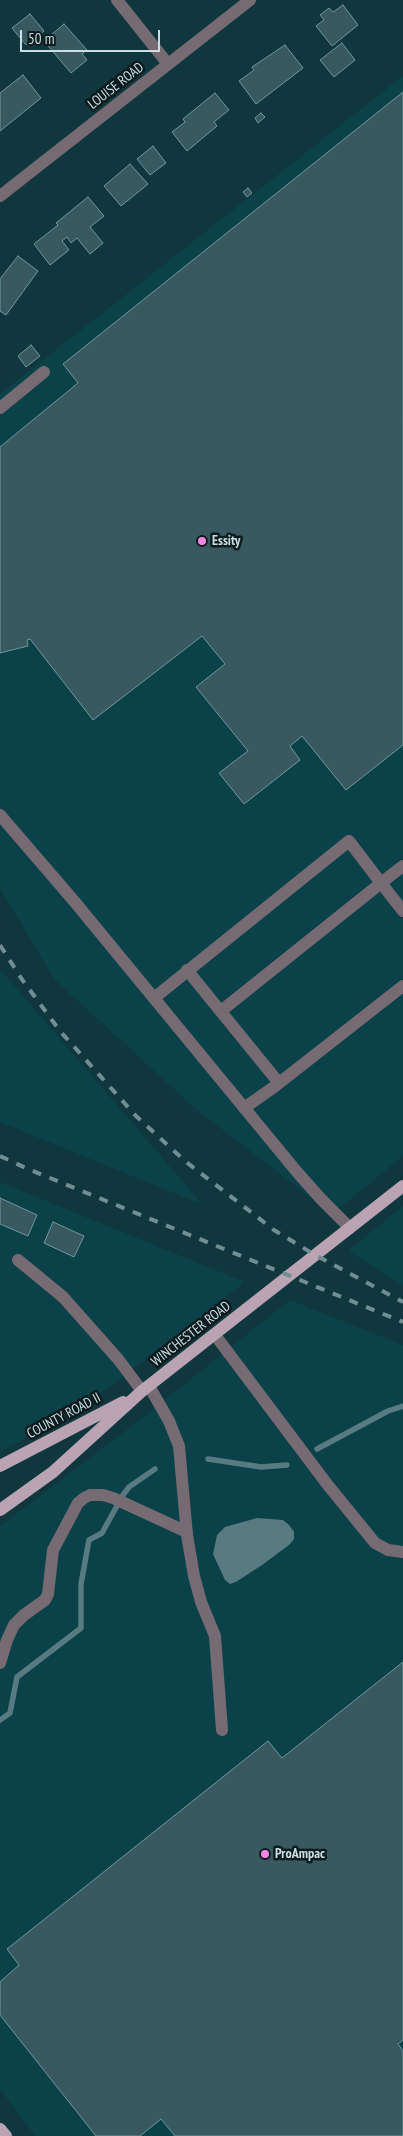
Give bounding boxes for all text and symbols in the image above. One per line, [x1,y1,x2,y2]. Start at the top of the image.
scale bar [22,20,162,52]
text: 50 m [28,29,54,48]
street label: LOUISE ROAD [85,59,147,113]
place label: Essity [212,533,240,549]
marker: Essity [196,535,208,547]
street label: WINCHESTER ROAD [148,1298,234,1370]
street label: COUNTY ROAD II [24,1390,104,1442]
place label: ProAmpac [275,1846,325,1862]
marker: ProAmpac [259,1848,271,1860]

